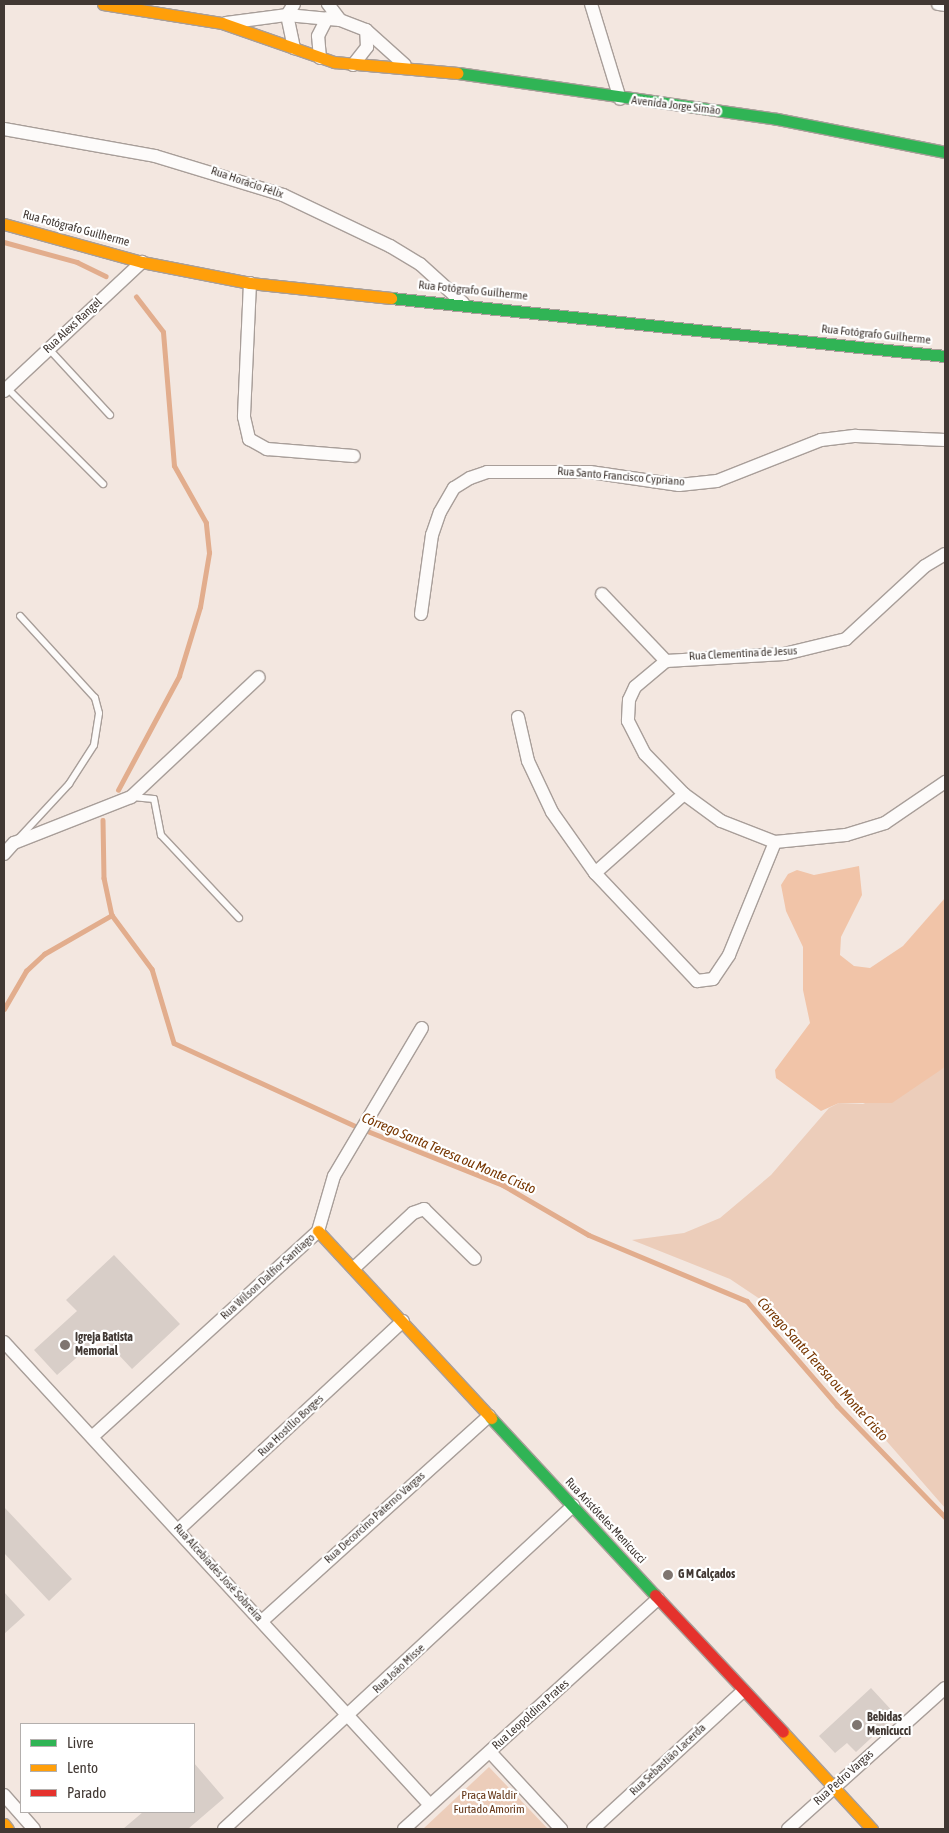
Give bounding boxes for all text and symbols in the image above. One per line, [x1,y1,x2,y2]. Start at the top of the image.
street label: Avenida Jorge Simão [630,93,722,119]
street label: Rua Horácio Félix [209,164,285,202]
street label: Rua Fotógrafo Guilherme [21,208,131,250]
street label: Rua Fotógrafo Guilherme [418,278,528,304]
street label: Rua Alexs Rangel [41,295,105,357]
street label: Rua Fotógrafo Guilherme [821,322,931,348]
street label: Rua Santo Francisco Cypriano [557,464,685,490]
street label: Rua Clementina de Jesus [688,644,798,664]
water label: Córrego Santa Teresa ou Monte Cristo [359,1109,539,1197]
street label: Rua Wilson Dalfior Santiago [218,1231,318,1323]
water label: Córrego Santa Teresa ou Monte Cristo [754,1294,892,1444]
place label: Igreja Batista Memorial [75,1331,133,1359]
marker: Igreja Batista Memorial [59,1339,71,1351]
street label: Rua Hostílio Borges [255,1392,327,1460]
street label: Rua Decorcino Paterno Vargas [322,1469,428,1567]
street label: Rua Aristóteles Menicucci [562,1475,648,1567]
street label: Rua Alcebiades José Sobreira [170,1521,266,1625]
place label: G M Calçados [678,1568,735,1582]
marker: G M Calçados [662,1569,674,1581]
street label: Rua João Misse [370,1641,428,1697]
street label: Rua Leopoldina Prates [490,1677,572,1753]
place label: Bebidas Menicucci [867,1711,911,1739]
marker: Bebidas Menicucci [851,1719,863,1731]
street label: Rua Sebastião Lacerda [627,1721,709,1799]
legend [20,1723,195,1813]
text: Livre [67,1734,94,1751]
street label: Rua Pedro Vargas [811,1747,877,1809]
text: Lento [67,1759,98,1776]
text: Parado [67,1784,106,1801]
park label: Praça Waldir Furtado Amorim [453,1789,525,1817]

